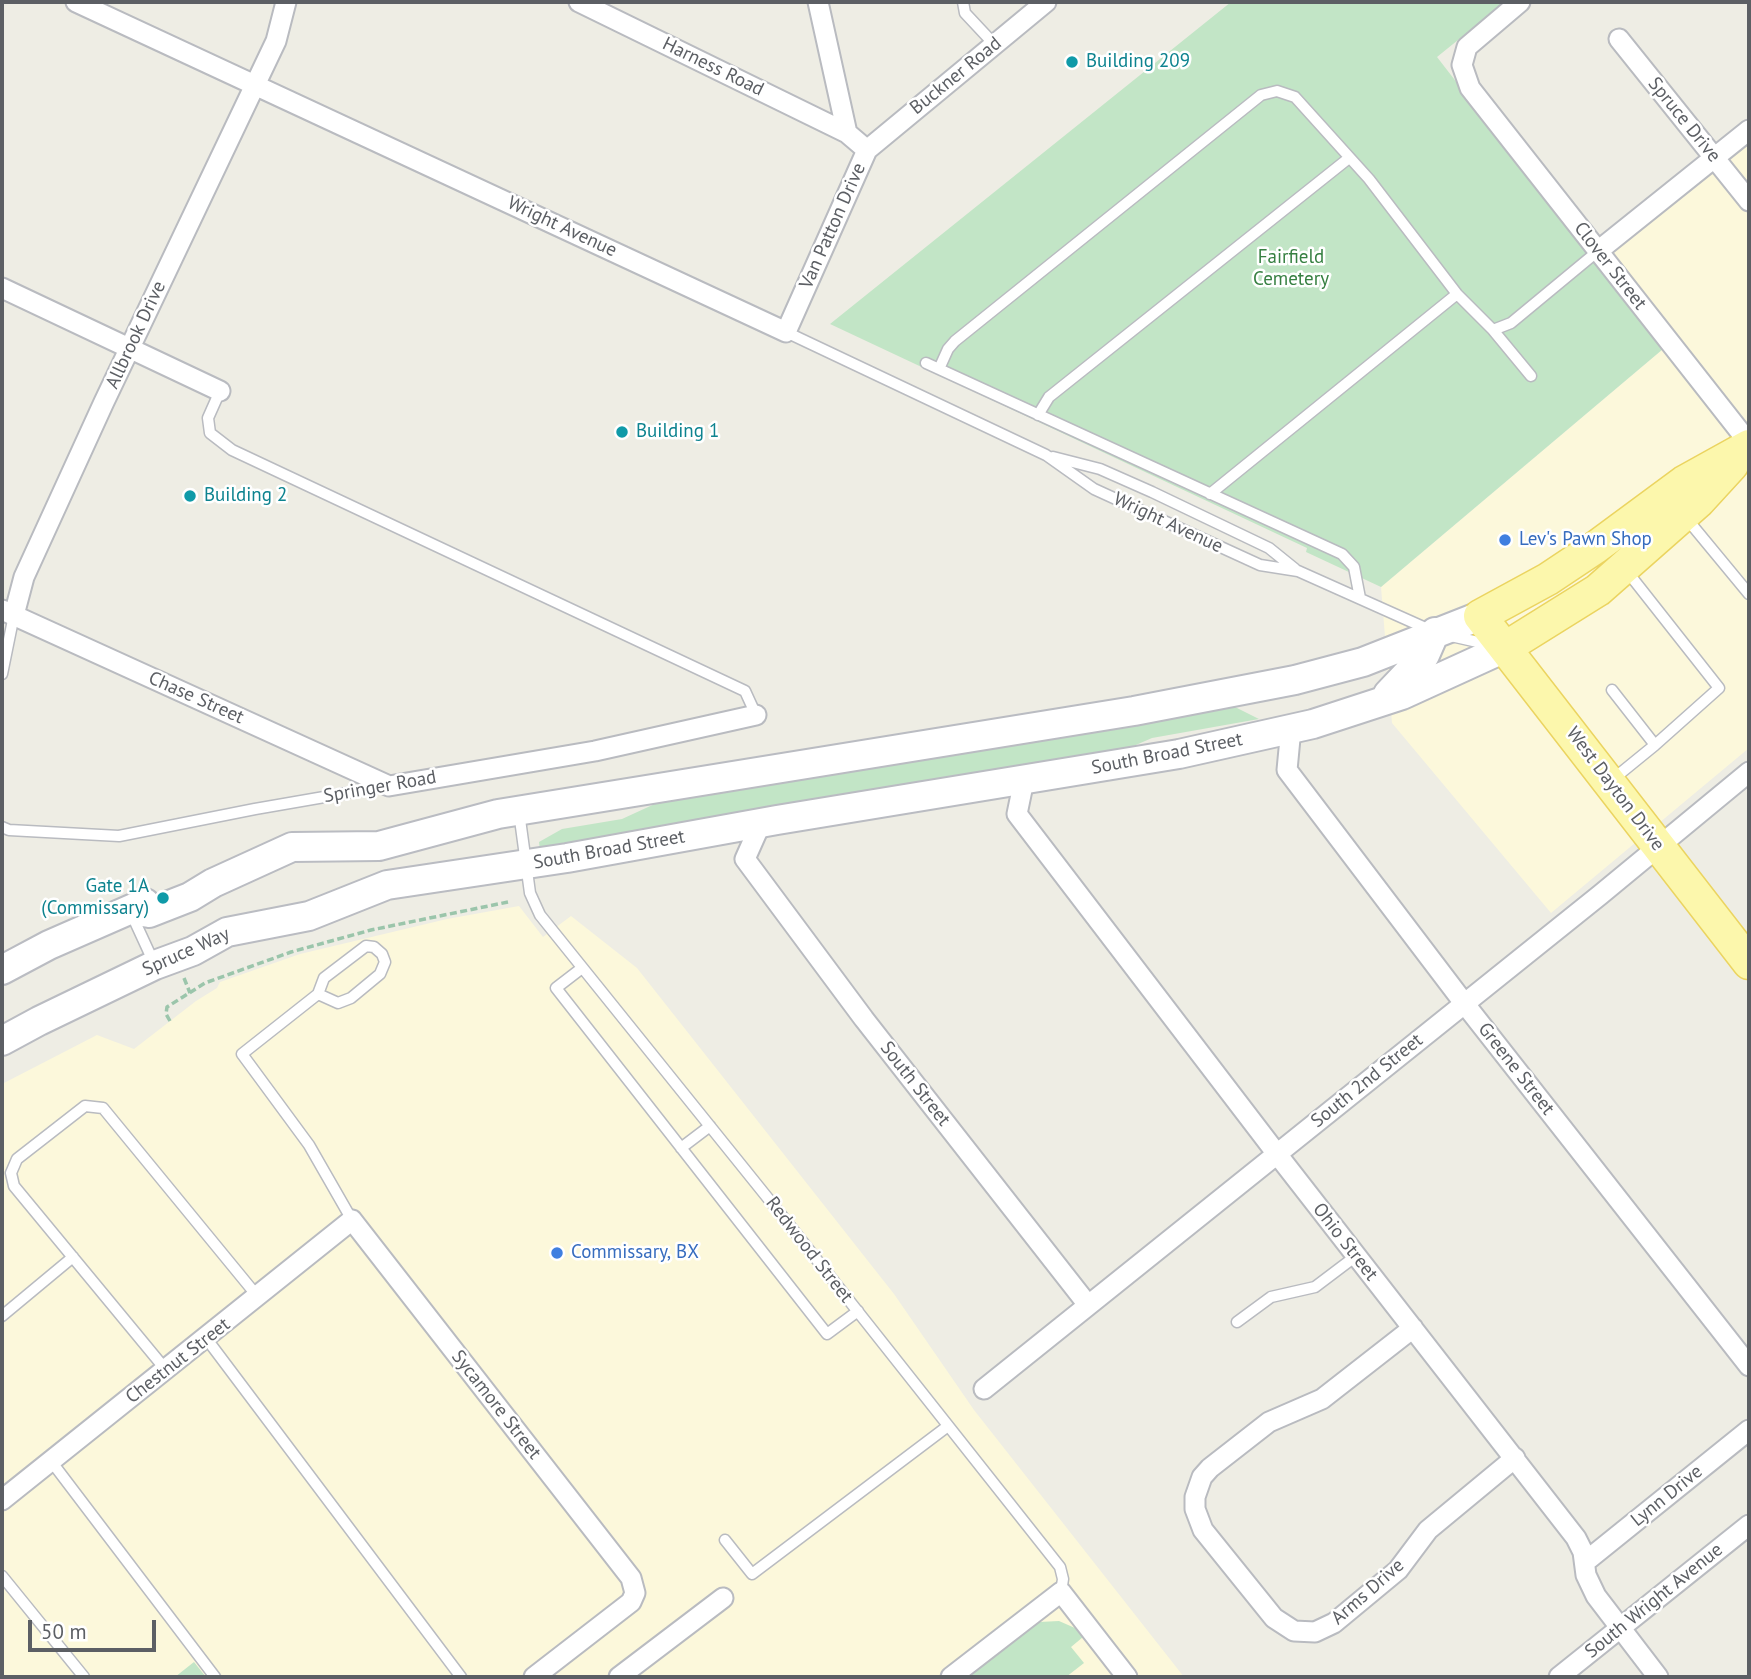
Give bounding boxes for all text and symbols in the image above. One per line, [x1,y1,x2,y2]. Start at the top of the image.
street label: Buckner Road [906,32,1006,120]
street label: Harness Road [659,33,767,101]
place label: Building 209 [1086,51,1190,73]
marker: Building 209 [1064,54,1080,70]
street label: Spruce Drive [1643,73,1725,167]
street label: Van Patton Drive [795,160,871,292]
street label: Wright Avenue [504,192,620,262]
street label: Clover Street [1569,218,1651,314]
park label: Fairfield Cemetery [1253,247,1329,291]
street label: Allbrook Drive [101,278,171,392]
place label: Building 1 [636,421,719,443]
marker: Building 1 [614,424,630,440]
place label: Building 2 [204,485,287,507]
marker: Building 2 [182,488,198,504]
street label: Wright Avenue [1110,488,1226,558]
place label: Lev's Pawn Shop [1519,529,1652,551]
marker: Lev's Pawn Shop [1497,532,1513,548]
street label: Chase Street [145,667,247,729]
street label: West Dayton Drive [1561,723,1669,855]
street label: South Broad Street [1090,728,1244,780]
street label: Springer Road [322,766,438,808]
street label: South Broad Street [531,825,687,875]
place label: Gate 1A (Commissary) [41,876,149,920]
marker: Gate 1A (Commissary) [155,890,171,906]
street label: Spruce Way [139,923,233,981]
street label: Greene Street [1473,1018,1559,1120]
street label: South 2nd Street [1307,1029,1427,1133]
street label: South Street [875,1037,955,1131]
street label: Redwood Street [761,1192,857,1308]
street label: Ohio Street [1308,1199,1382,1285]
place label: Commissary, BX [571,1242,699,1264]
marker: Commissary, BX [549,1245,565,1261]
street label: Chestnut Street [121,1313,235,1409]
street label: Sycamore Street [446,1346,546,1464]
street label: Lynn Drive [1627,1460,1707,1532]
street label: South Wright Avenue [1581,1539,1727,1663]
street label: Arms Drive [1327,1554,1409,1630]
scale bar [32,1606,159,1650]
text: 50 m [41,1618,87,1645]

